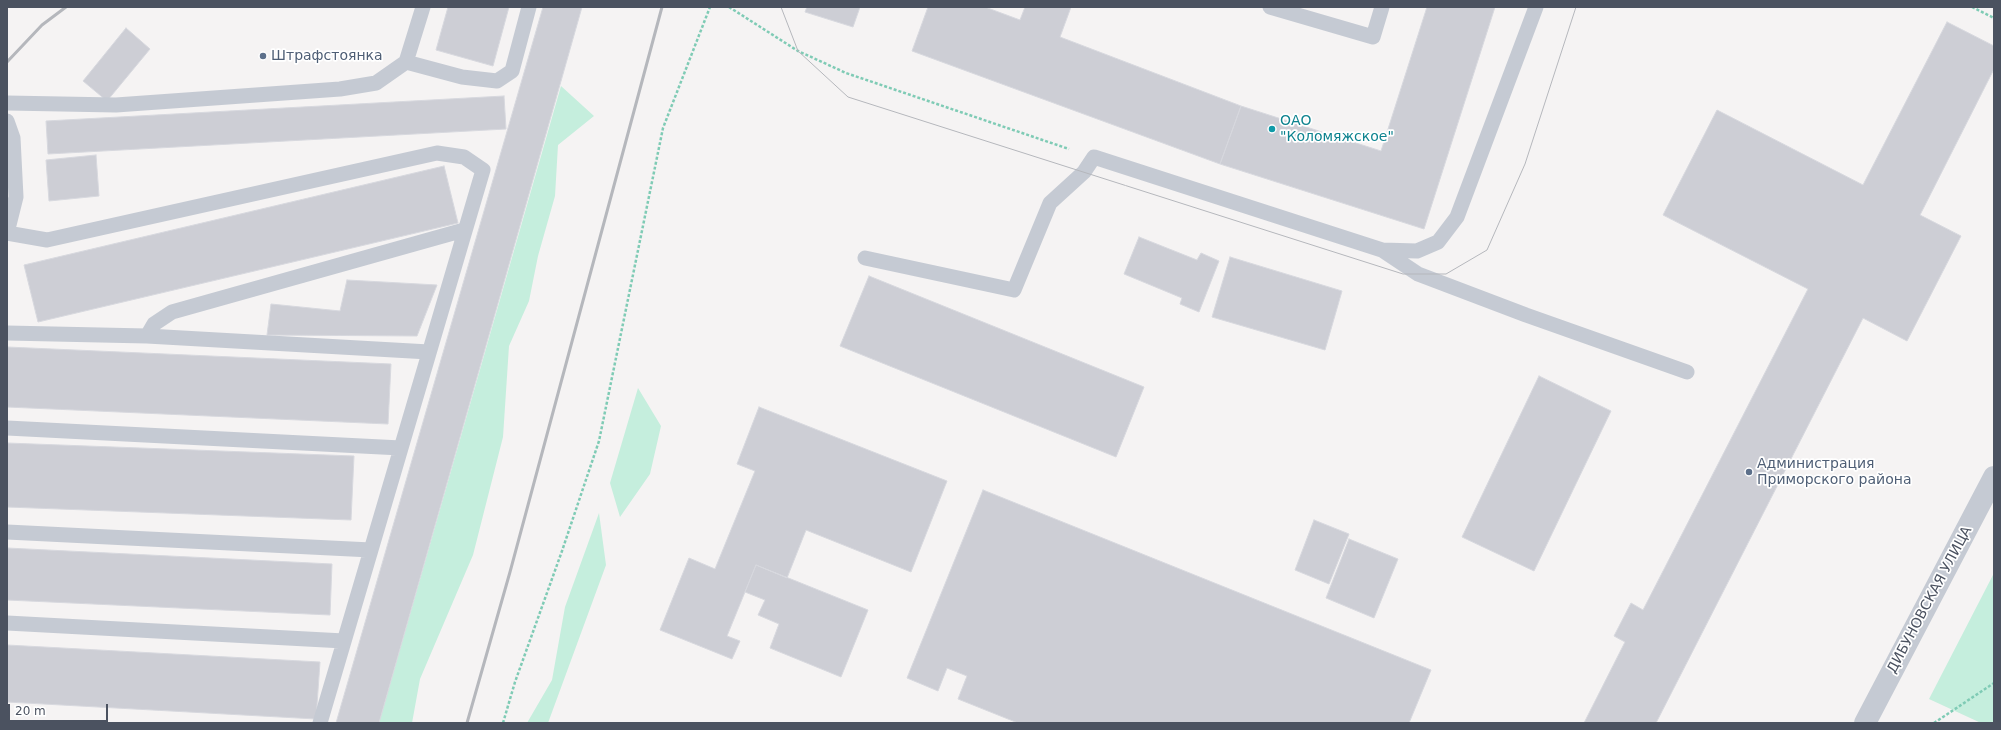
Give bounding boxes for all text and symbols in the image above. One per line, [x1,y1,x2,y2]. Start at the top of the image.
place label: Штрафстоянка [271,48,383,64]
marker: Штрафстоянка [258,51,268,61]
place label: ОАО "Коломяжское" [1280,113,1394,146]
marker: ОАО "Коломяжское" [1267,124,1277,134]
place label: Администрация Приморского района [1757,456,1911,488]
marker: Администрация Приморского района [1744,467,1754,477]
street label: ДИБУНОВСКАЯ УЛИЦА [1884,524,1976,676]
scale bar [10,696,110,722]
text: 20 m [15,704,46,718]

